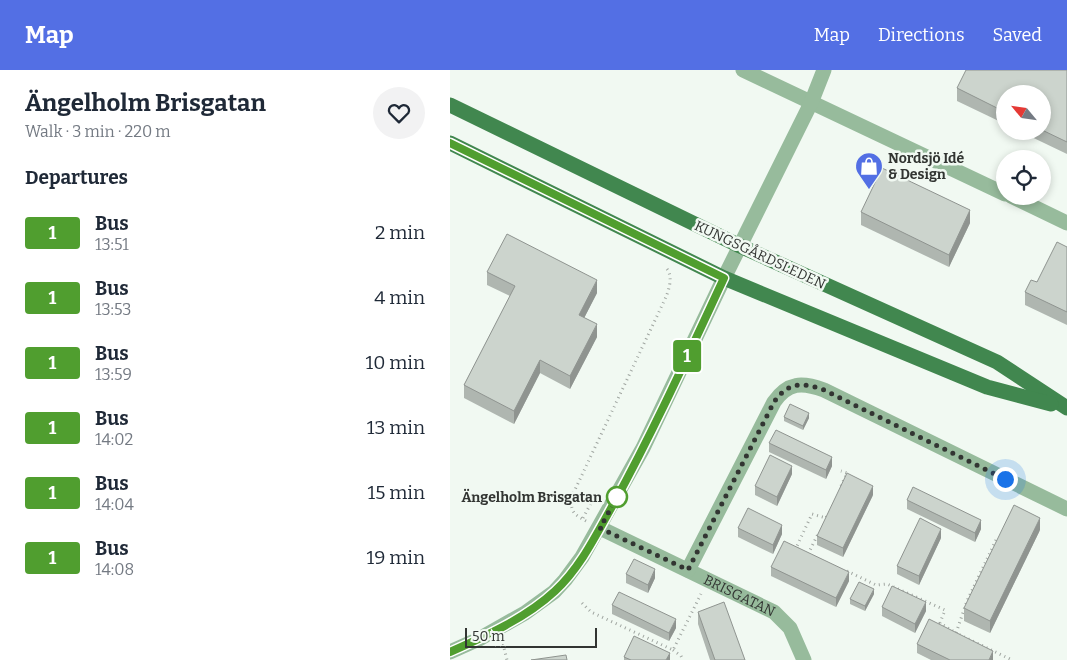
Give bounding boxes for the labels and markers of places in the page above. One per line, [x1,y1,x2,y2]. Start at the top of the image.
place label: Nordsjö Idé & Design [888,150,965,183]
shop icon: Nordsjö Idé & Design [854,151,884,190]
marker: Ängelholm Brisgatan [606,486,628,508]
place label: Ängelholm Brisgatan [462,488,602,506]

